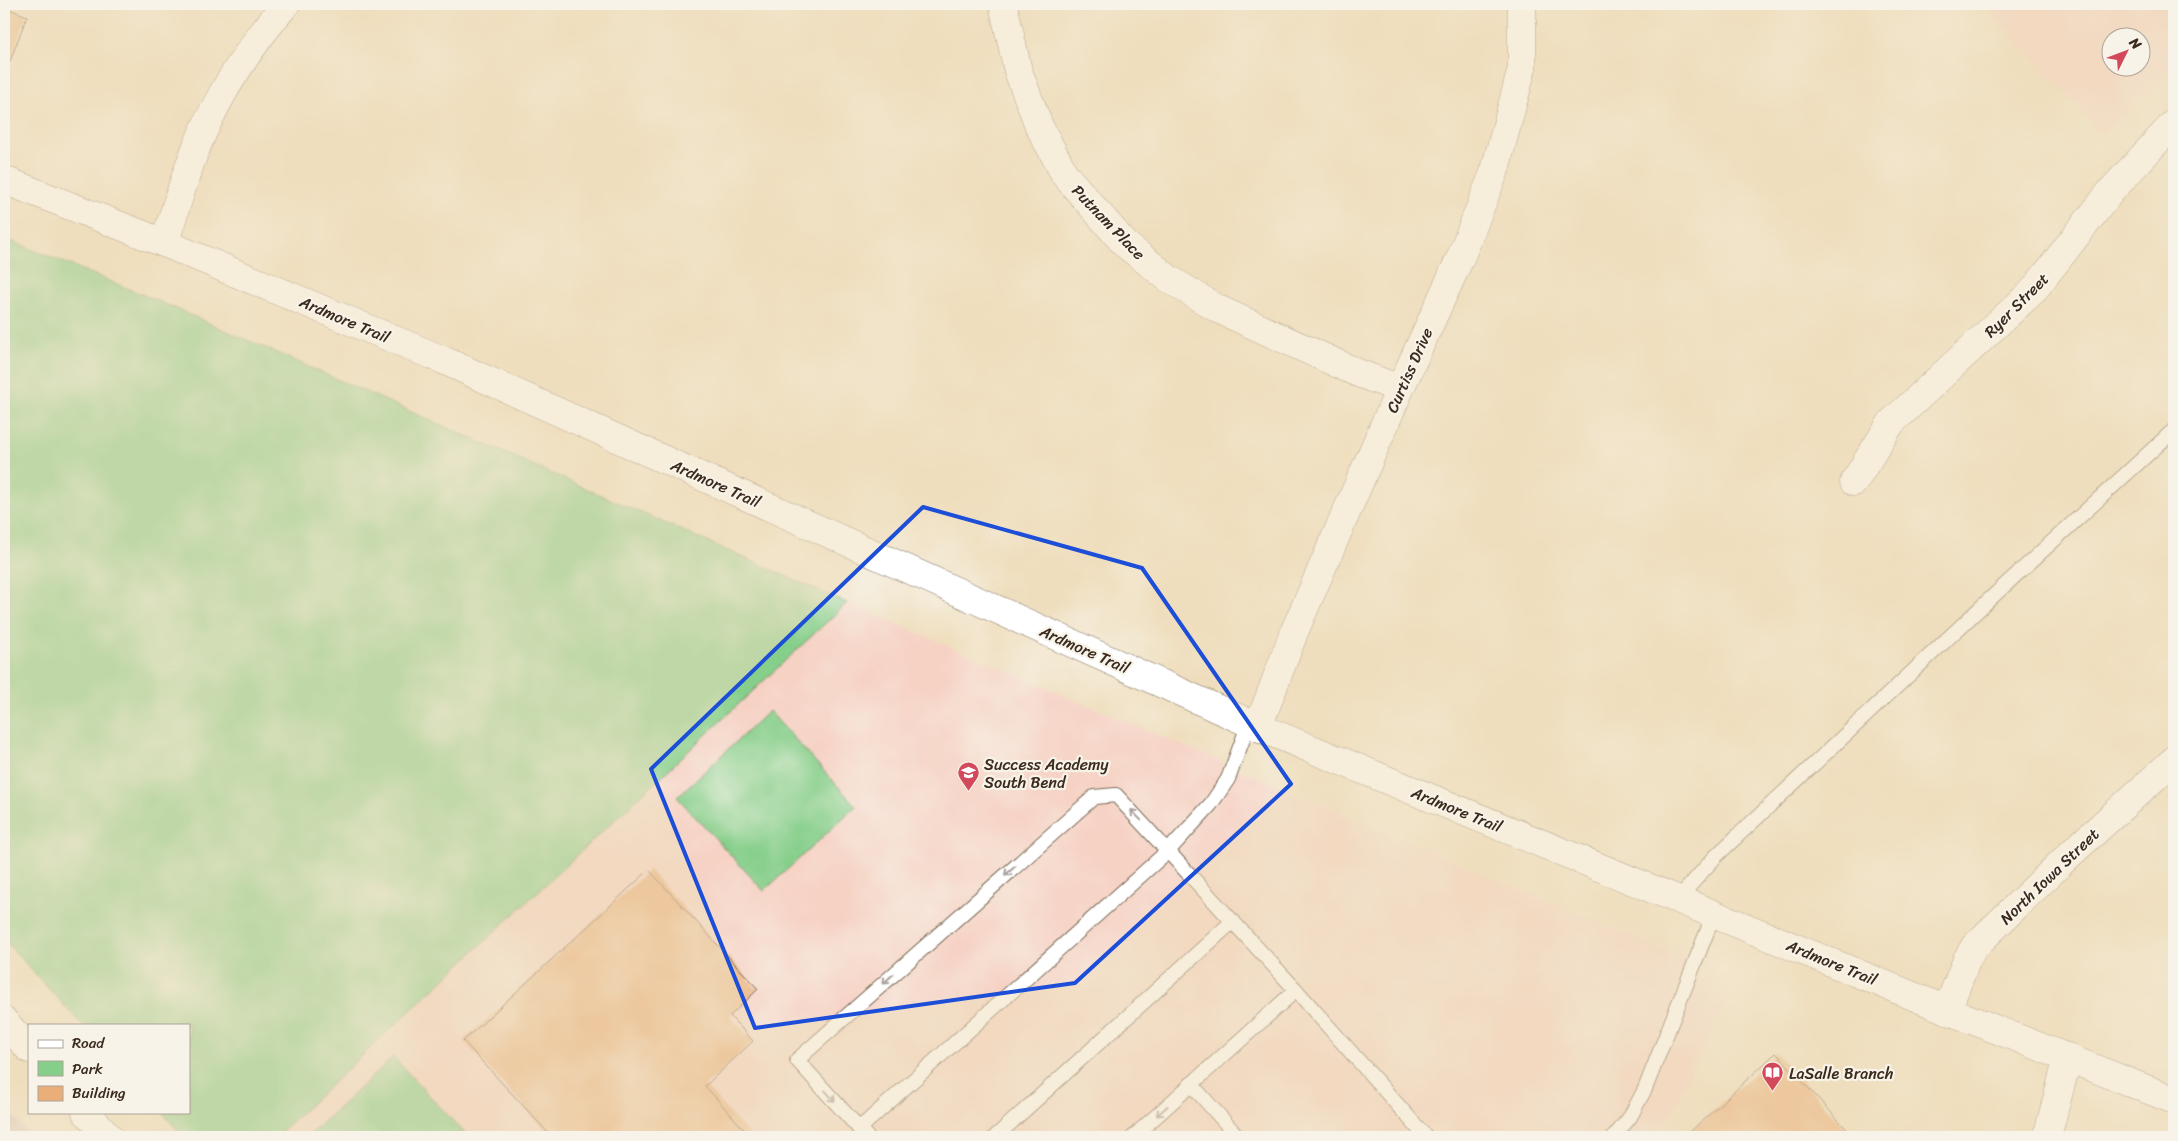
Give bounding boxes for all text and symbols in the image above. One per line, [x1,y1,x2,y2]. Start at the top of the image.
north arrow [2100,28,2150,78]
text: N [2122,31,2148,56]
street label: Putnam Place [1065,177,1153,267]
street label: Ryer Street [1977,266,2056,345]
street label: Ardmore Trail [294,287,395,352]
street label: Curtiss Drive [1378,323,1441,418]
street label: Ardmore Trail [665,450,766,516]
street label: Ardmore Trail [1034,616,1135,682]
place label: Success Academy South Bend [984,750,1109,797]
school or university icon: Success Academy South Bend [956,761,980,792]
street label: Ardmore Trail [1406,778,1507,841]
one-way arrow [1130,809,1142,821]
street label: North Iowa Street [1992,821,2106,932]
one-way arrow [1004,865,1017,877]
street label: Ardmore Trail [1781,931,1882,994]
one-way arrow [882,973,895,985]
legend [28,1024,190,1114]
text: Road [72,1030,105,1056]
text: Park [72,1056,103,1082]
place label: LaSalle Branch [1789,1059,1893,1088]
library icon: LaSalle Branch [1761,1061,1785,1092]
text: Building [72,1080,126,1106]
one-way arrow [824,1090,835,1103]
one-way arrow [1155,1105,1168,1117]

